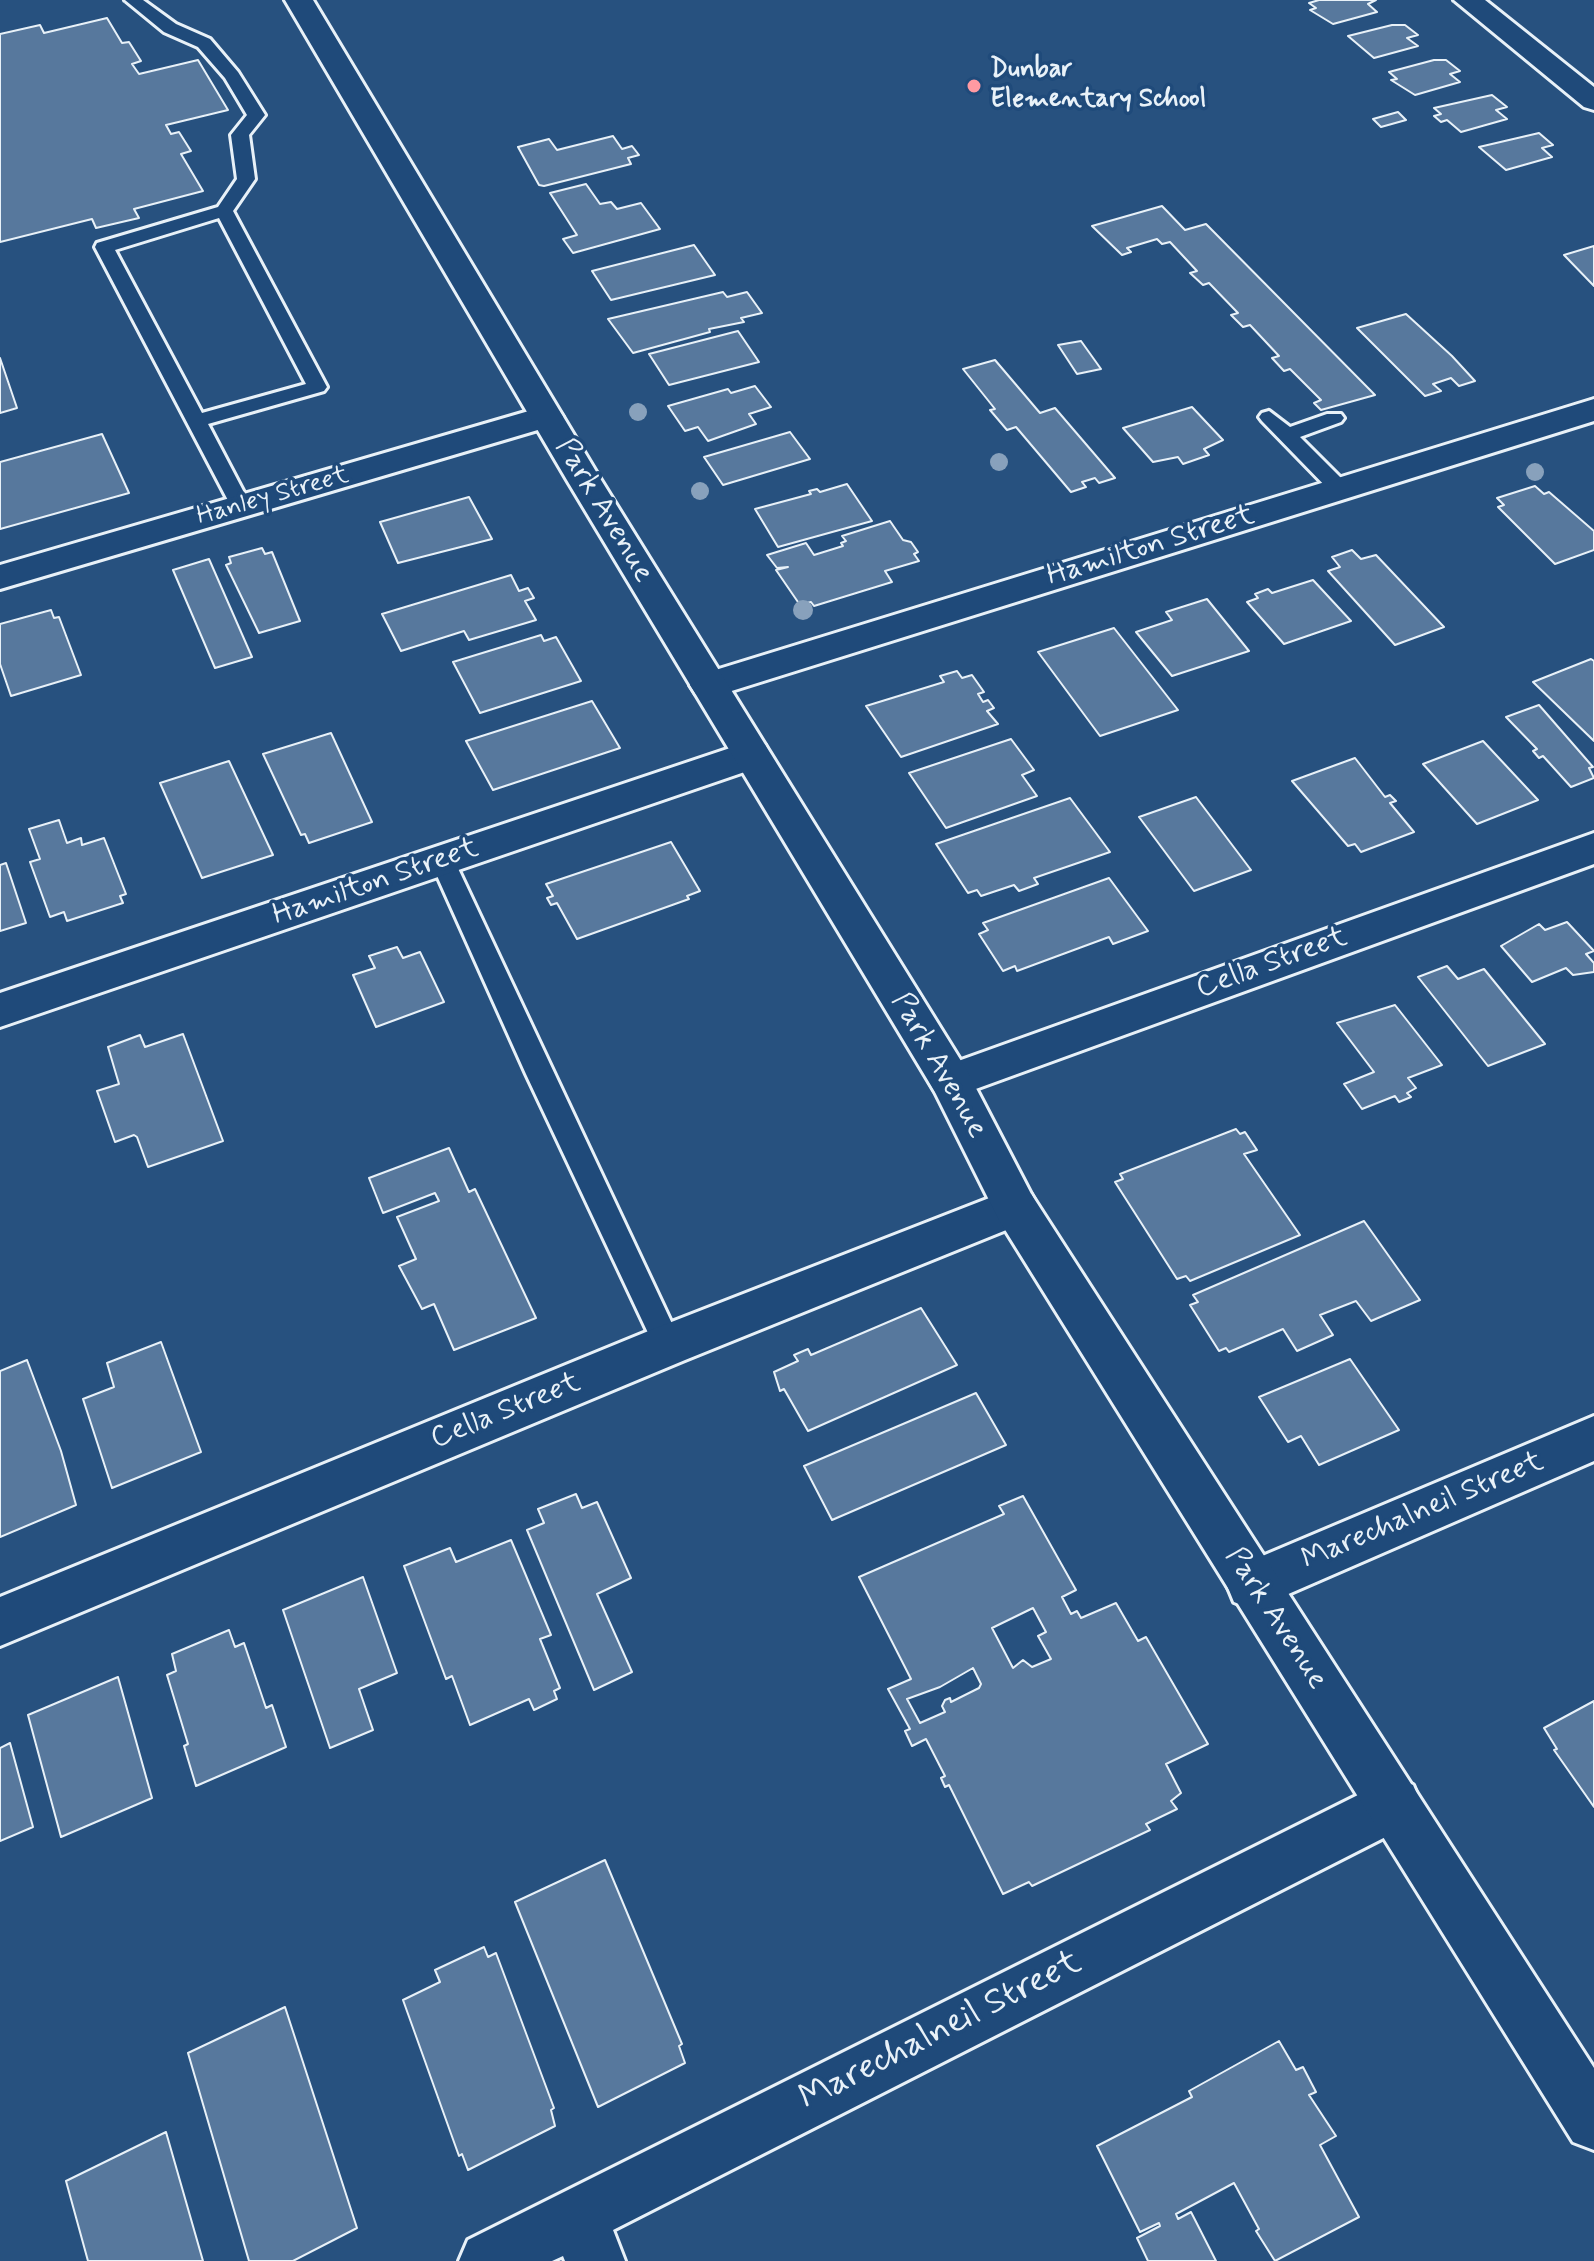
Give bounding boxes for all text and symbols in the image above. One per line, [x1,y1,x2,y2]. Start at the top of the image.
place label: Dunbar Elementary School [990,55,1206,116]
marker: Dunbar Elementary School [965,77,983,95]
street label: Park Avenue [546,432,660,590]
street label: Hanley Street [194,460,352,534]
street label: Hamilton Street [1043,498,1259,596]
street label: Hamilton Street [268,831,484,935]
street label: Cella Street [1192,920,1352,1008]
street label: Park Avenue [882,987,994,1145]
street label: Cella Street [426,1366,586,1458]
street label: Marechalneil Street [1297,1445,1549,1579]
street label: Park Avenue [1216,1541,1334,1697]
street label: Marechalneil Street [793,1942,1089,2122]

